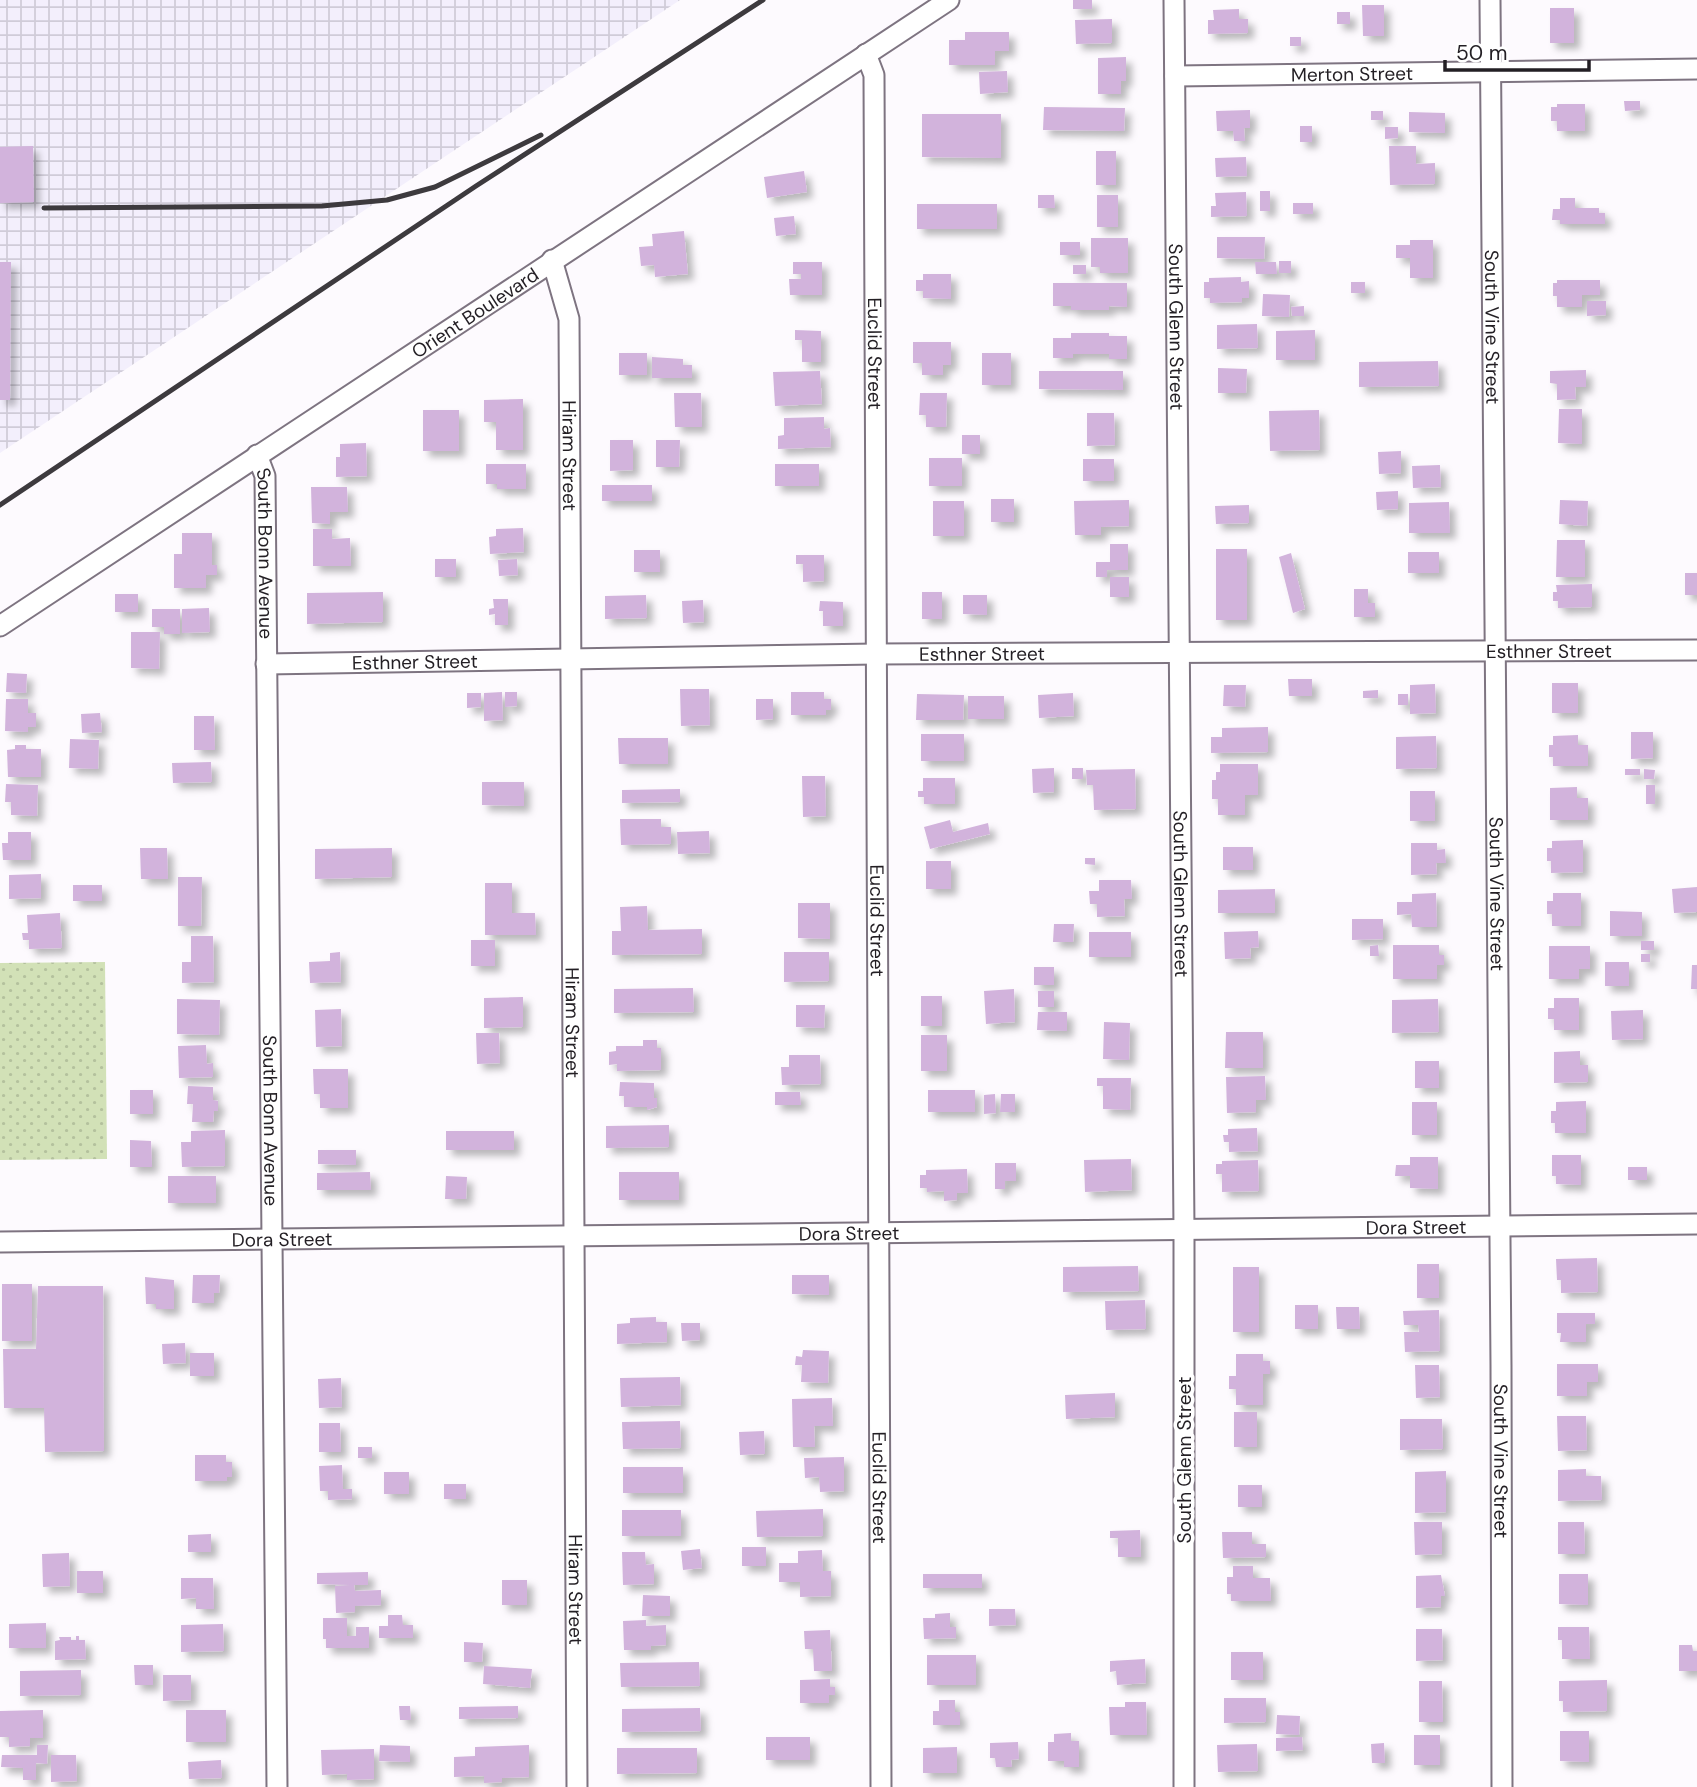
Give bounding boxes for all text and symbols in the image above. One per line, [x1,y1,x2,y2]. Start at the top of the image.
scale bar [1445,28,1588,72]
text: 50 m [1456,39,1507,67]
street label: Merton Street [1291,60,1413,87]
street label: South Glenn Street [1163,243,1190,411]
street label: South Vine Street [1480,250,1506,404]
street label: Orient Boulevard [407,262,543,364]
street label: Euclid Street [862,297,888,410]
street label: Hiram Street [557,400,583,511]
street label: South Bonn Avenue [251,464,279,639]
street label: Esthner Street [1486,638,1612,664]
street label: Esthner Street [919,641,1045,666]
street label: Esthner Street [352,648,478,675]
street label: South Glenn Street [1168,810,1194,978]
street label: South Vine Street [1484,817,1510,971]
street label: Euclid Street [865,864,890,977]
street label: Hiram Street [560,967,586,1078]
street label: South Bonn Avenue [258,1035,284,1206]
street label: Dora Street [1365,1214,1466,1240]
street label: Dora Street [798,1220,899,1246]
street label: Dora Street [232,1226,332,1252]
street label: South Glenn Street [1172,1377,1197,1543]
street label: South Vine Street [1489,1384,1514,1538]
street label: Euclid Street [867,1431,893,1544]
street label: Hiram Street [563,1534,589,1645]

